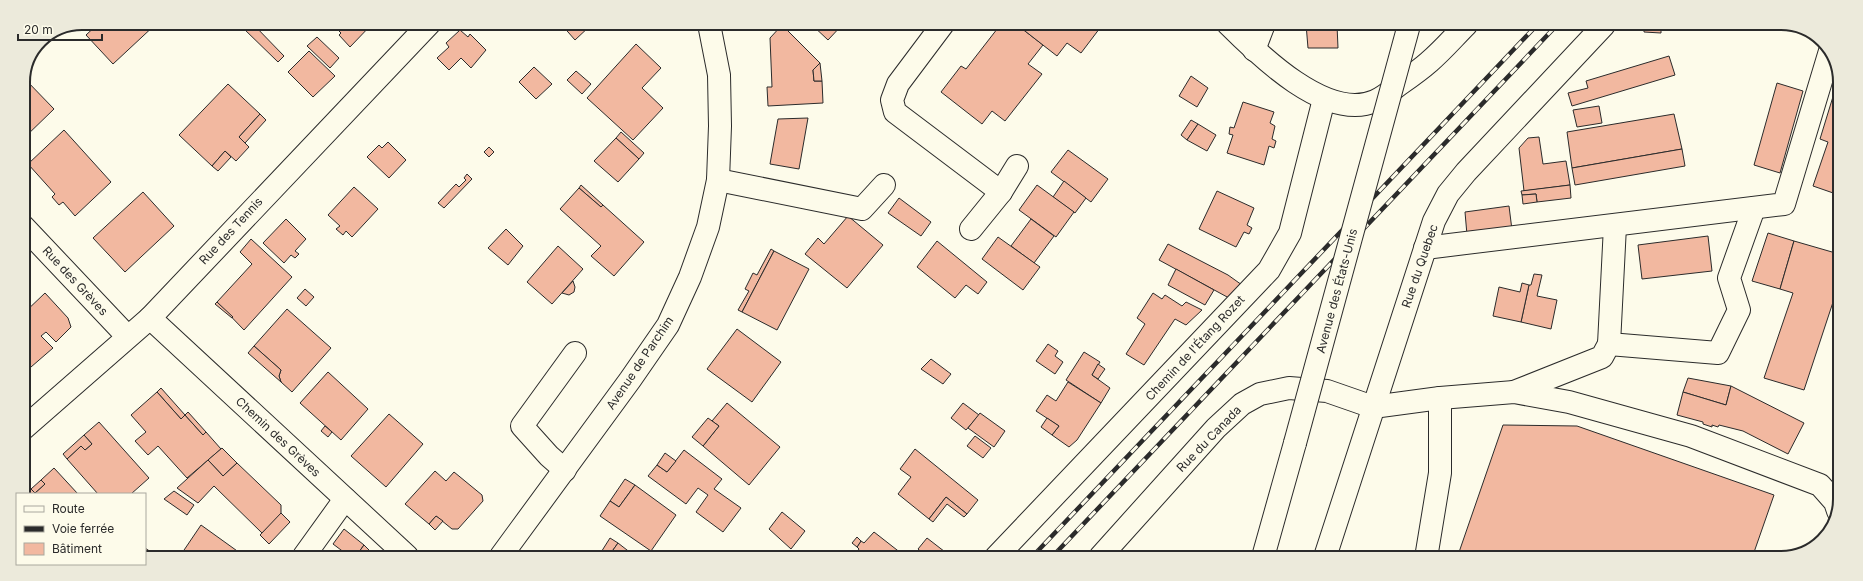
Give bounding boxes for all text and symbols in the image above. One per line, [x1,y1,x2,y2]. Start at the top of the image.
scale bar [18,16,102,42]
text: 20 m [24,22,53,37]
street label: Rue des Tennis [196,194,266,267]
street label: Rue du Quebec [1398,222,1441,310]
street label: Avenue des États-Unis [1313,227,1360,355]
street label: Rue des Grèves [39,243,111,318]
street label: Chemin de l'Étang Rozet [1142,292,1247,403]
street label: Avenue de Parchim [603,313,676,412]
street label: Chemin des Grèves [233,393,324,480]
street label: Rue du Canada [1173,402,1244,475]
legend [16,493,146,565]
text: Route [52,501,85,516]
text: Voie ferrée [52,521,114,536]
text: Bâtiment [52,541,102,556]

